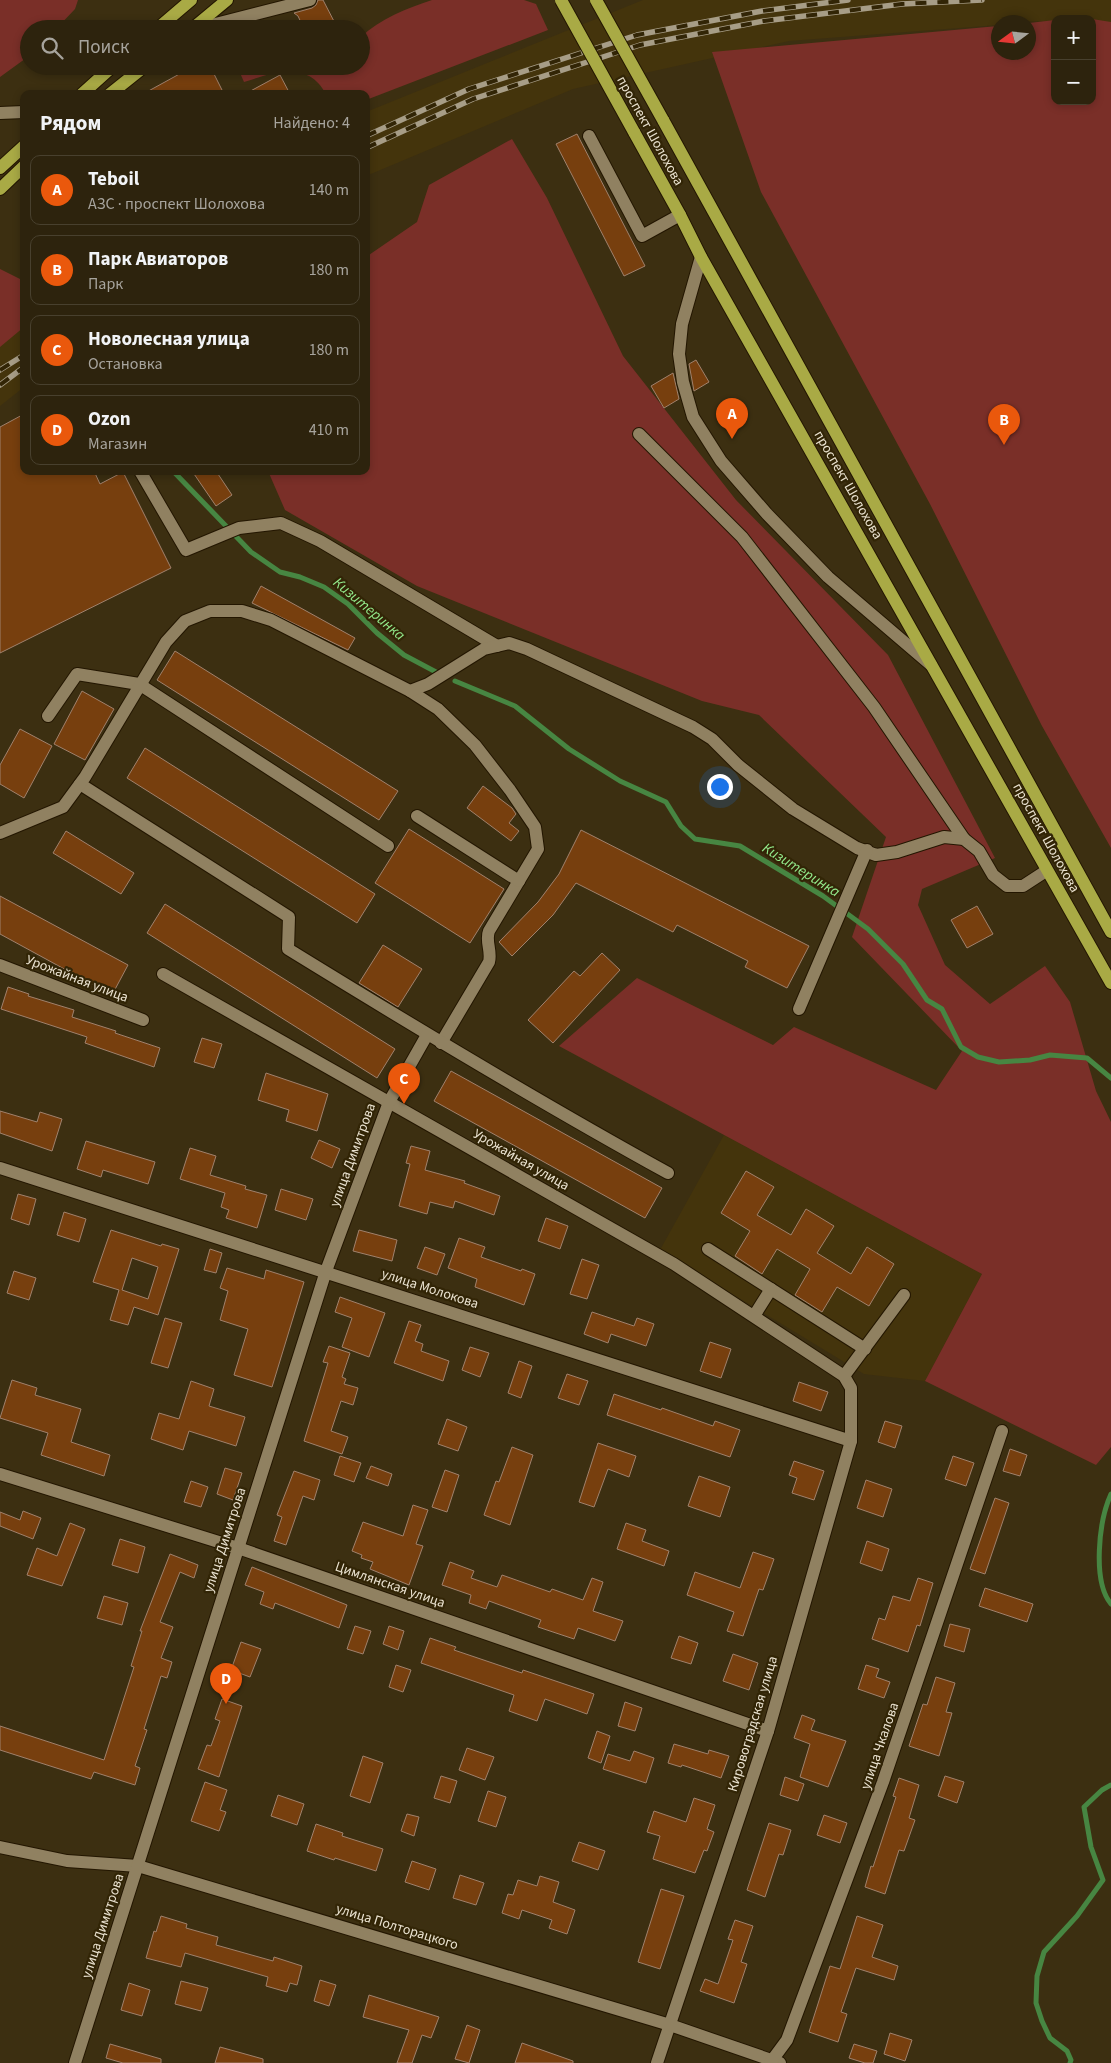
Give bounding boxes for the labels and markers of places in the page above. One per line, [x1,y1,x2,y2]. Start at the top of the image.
pin: A [716,398,748,439]
pin: B [988,404,1020,445]
pin: C [388,1063,420,1104]
pin: D [210,1663,242,1704]

